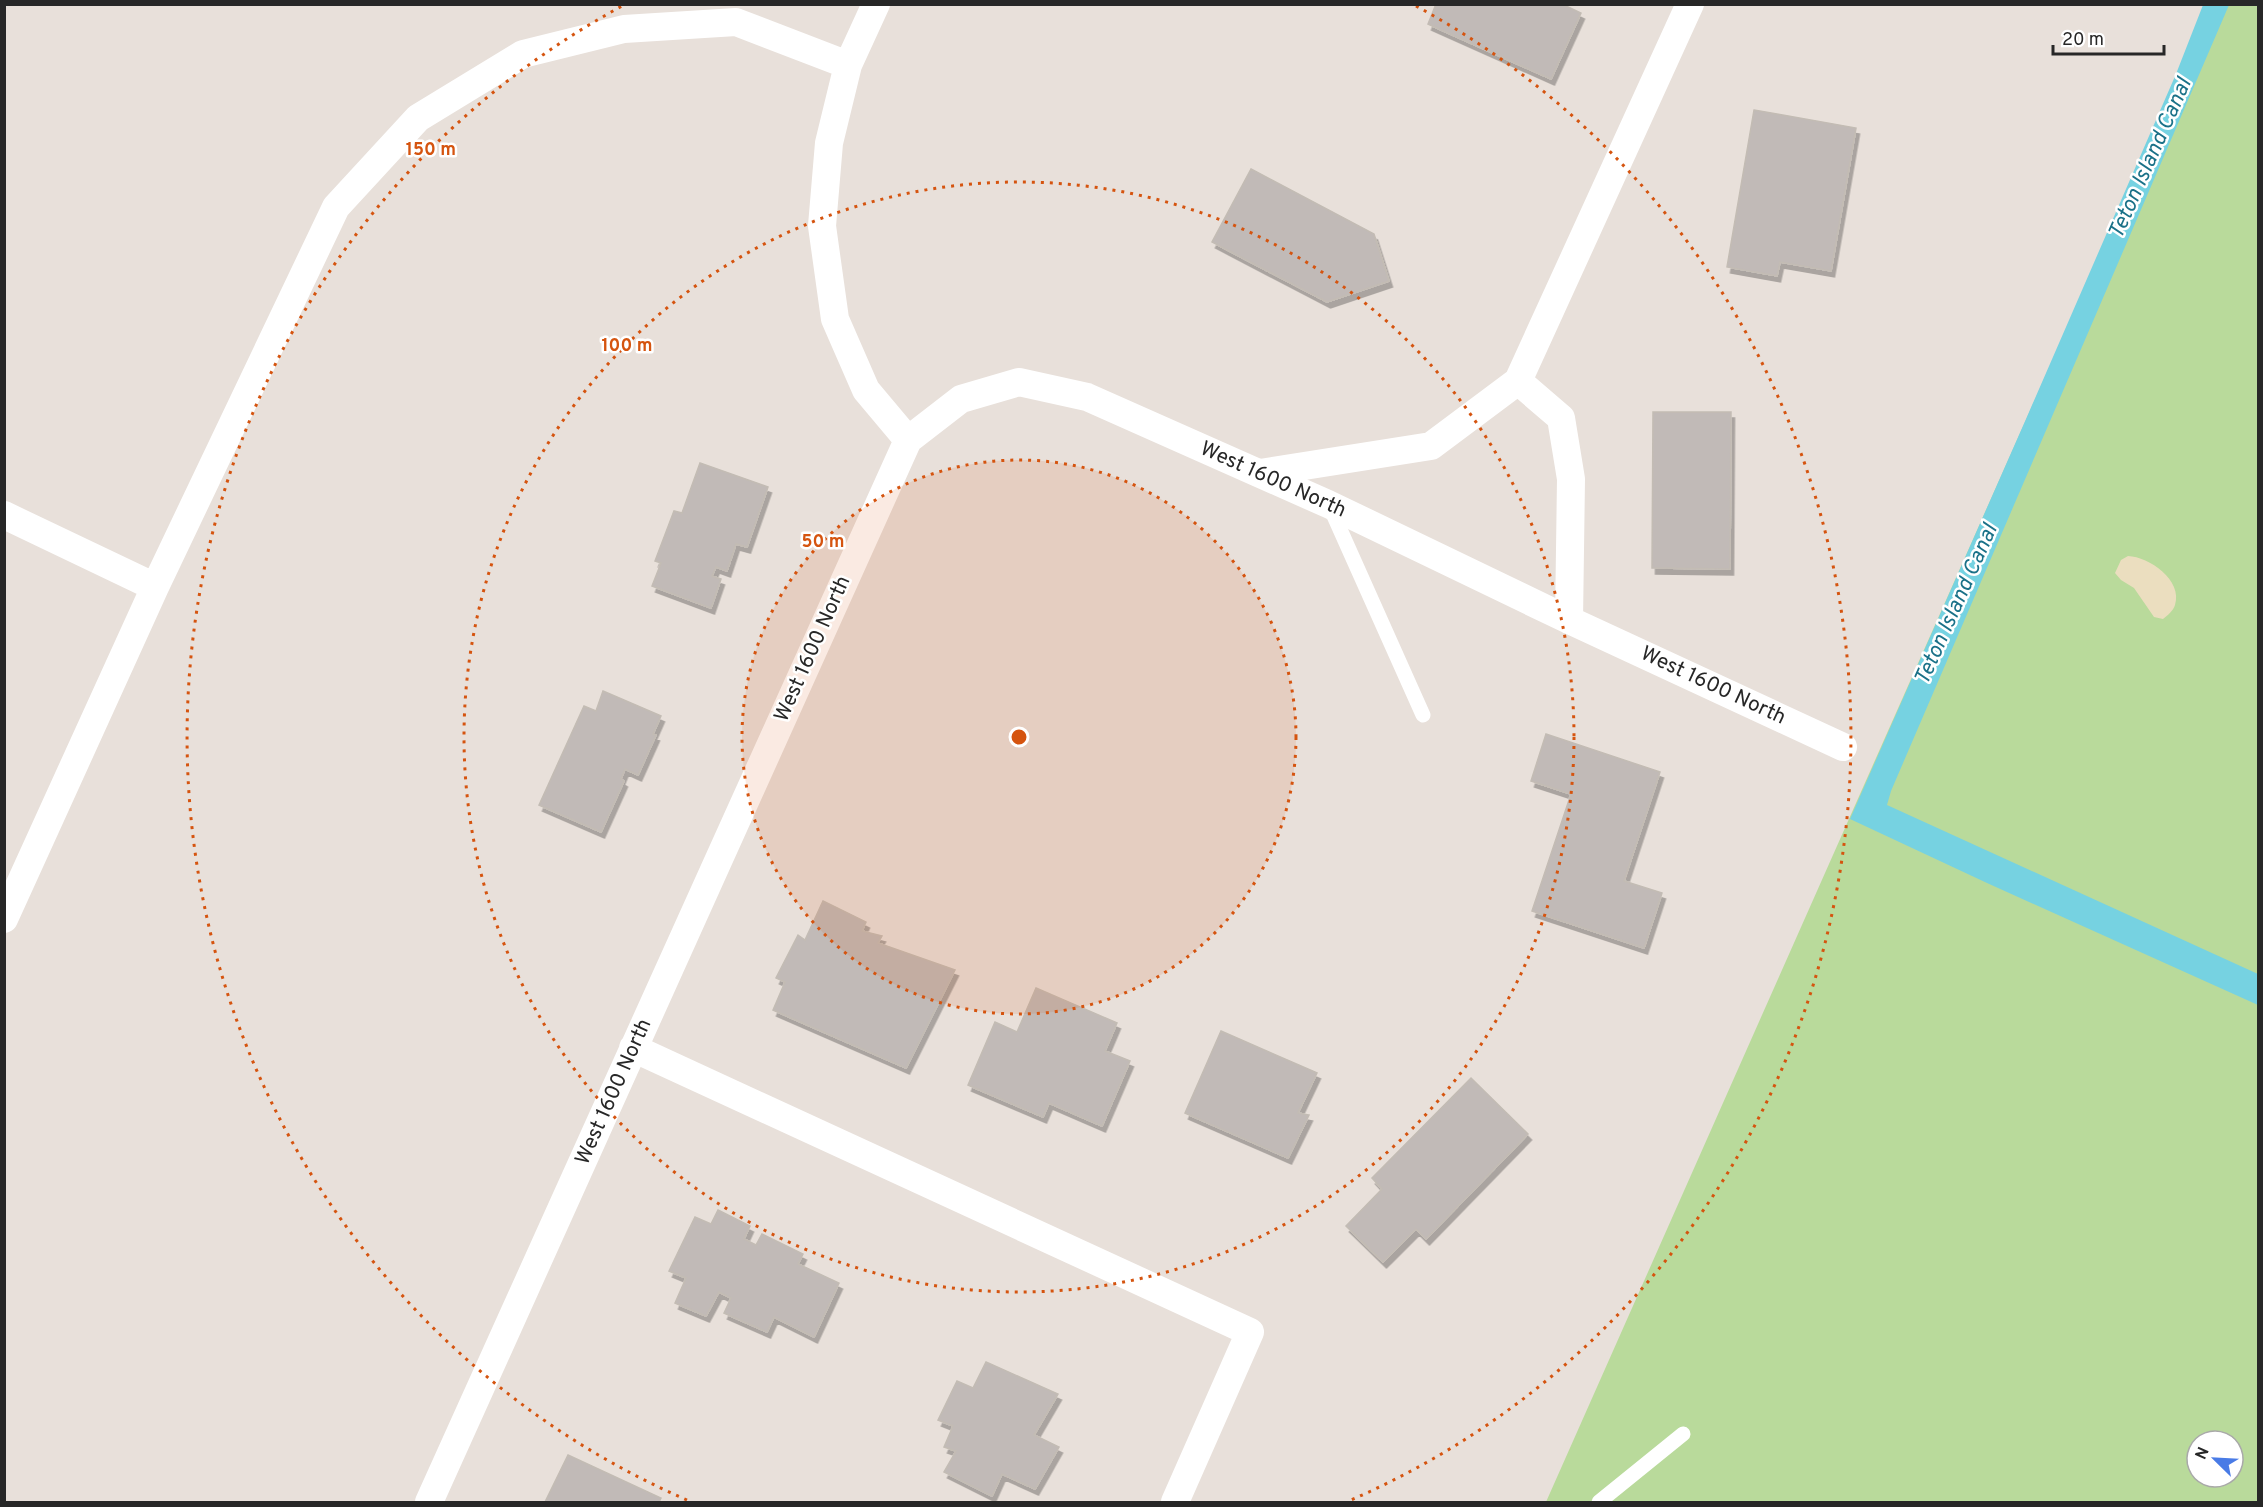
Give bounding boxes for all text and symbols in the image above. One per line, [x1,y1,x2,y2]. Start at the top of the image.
scale bar [2053,18,2164,56]
text: 20 m [2062,29,2104,52]
water label: Teton Island Canal [2103,73,2199,243]
text: 150 m [406,139,456,162]
text: 100 m [601,335,653,358]
street label: West 1600 North [1196,436,1350,524]
water label: Teton Island Canal [1909,519,2005,689]
text: 50 m [801,531,845,554]
street label: West 1600 North [769,572,857,726]
street label: West 1600 North [1636,641,1790,731]
centre of rings [1009,727,1029,747]
street label: West 1600 North [570,1015,658,1169]
north arrow [2185,1429,2245,1489]
text: N [2192,1444,2215,1463]

